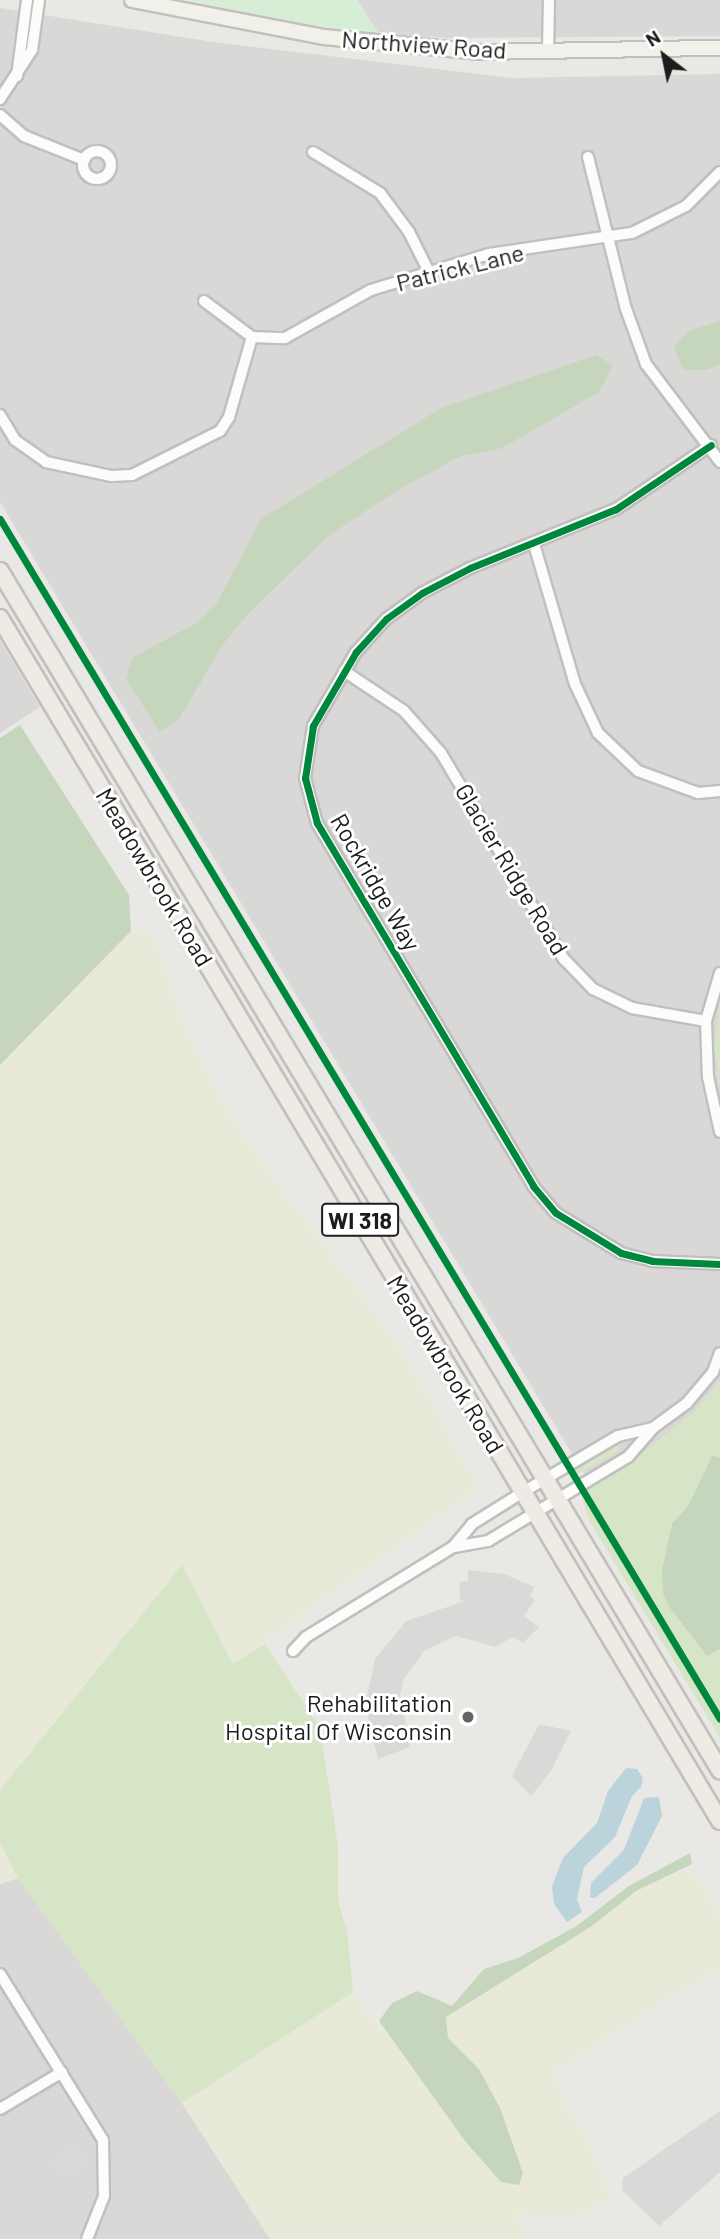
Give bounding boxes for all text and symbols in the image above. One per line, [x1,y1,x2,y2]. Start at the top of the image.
north arrow [629,21,699,91]
street label: Northview Road [341,24,507,64]
text: N [641,25,664,51]
street label: Patrick Lane [393,237,527,297]
street label: Glacier Ridge Road [449,778,575,960]
street label: Meadowbrook Road [90,783,220,971]
street label: Rockridge Way [325,808,427,956]
road number: WI 318 [320,1200,400,1240]
street label: Meadowbrook Road [381,1270,511,1458]
place label: Rehabilitation Hospital Of Wisconsin [225,1689,452,1745]
marker: Rehabilitation Hospital Of Wisconsin [458,1707,478,1727]

